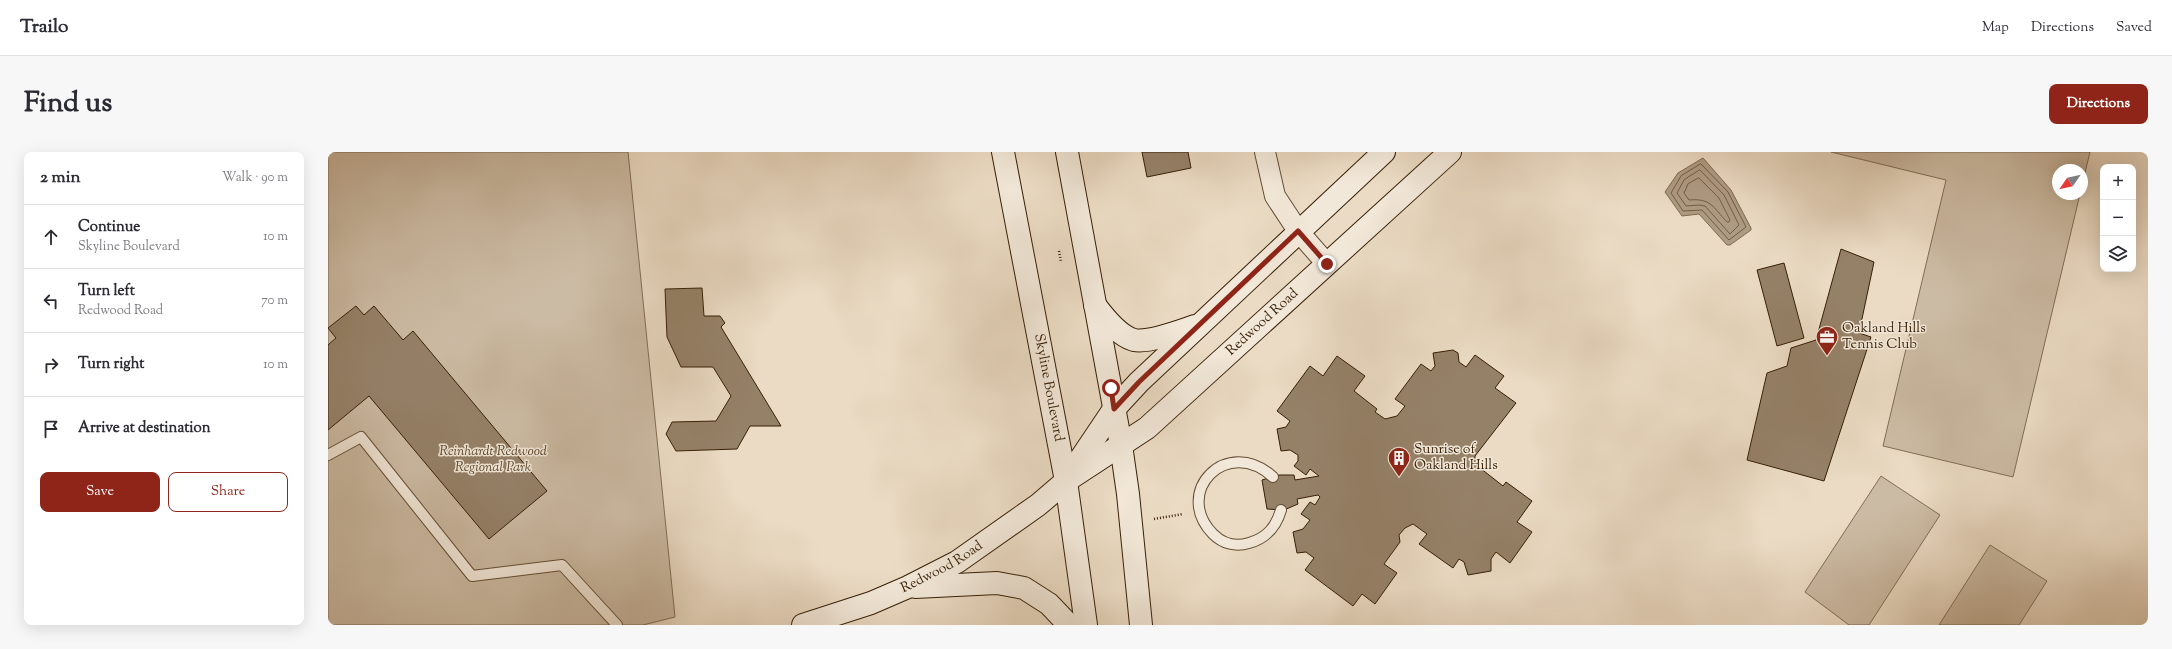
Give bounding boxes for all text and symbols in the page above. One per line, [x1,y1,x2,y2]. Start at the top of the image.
text: Trailo [20,14,68,41]
text: Map [1982,18,2009,38]
text: Directions [2031,18,2094,38]
text: Saved [2116,18,2152,38]
text: Find us [24,84,112,124]
button: Directions [2049,84,2148,124]
north arrow [2052,164,2088,200]
map controls [2100,164,2136,272]
button: + [2100,164,2136,200]
text: 2 min [40,166,81,190]
text: Walk · 90 m [222,169,288,187]
button: − [2100,200,2136,236]
text: Continue [78,217,140,238]
icon: ahead [40,226,62,248]
text: 10 m [263,228,288,246]
button: layers [2100,236,2136,272]
text: Skyline Boulevard [78,238,180,256]
route end [1318,255,1336,273]
text: Turn left [78,281,135,302]
street label: Redwood Road [1222,284,1303,361]
icon: left [40,290,62,312]
text: 70 m [261,292,288,310]
text: Redwood Road [78,302,163,320]
place label: Oakland Hills Tennis Club [1842,319,1926,355]
office icon: Oakland Hills Tennis Club [1814,324,1840,357]
street label: Skyline Boulevard [1028,332,1068,444]
icon: right [40,354,62,376]
text: Turn right [78,354,144,375]
text: 10 m [263,356,288,374]
route start [1102,379,1120,397]
icon: arrive [40,418,62,440]
text: Arrive at destination [78,418,211,439]
place label: Sunrise of Oakland Hills [1414,440,1498,476]
park label: Reinhardt Redwood Regional Park [439,442,547,478]
building icon: Sunrise of Oakland Hills [1386,445,1412,478]
button: Save [40,472,160,512]
button: Share [168,472,288,512]
street label: Redwood Road [898,536,987,599]

